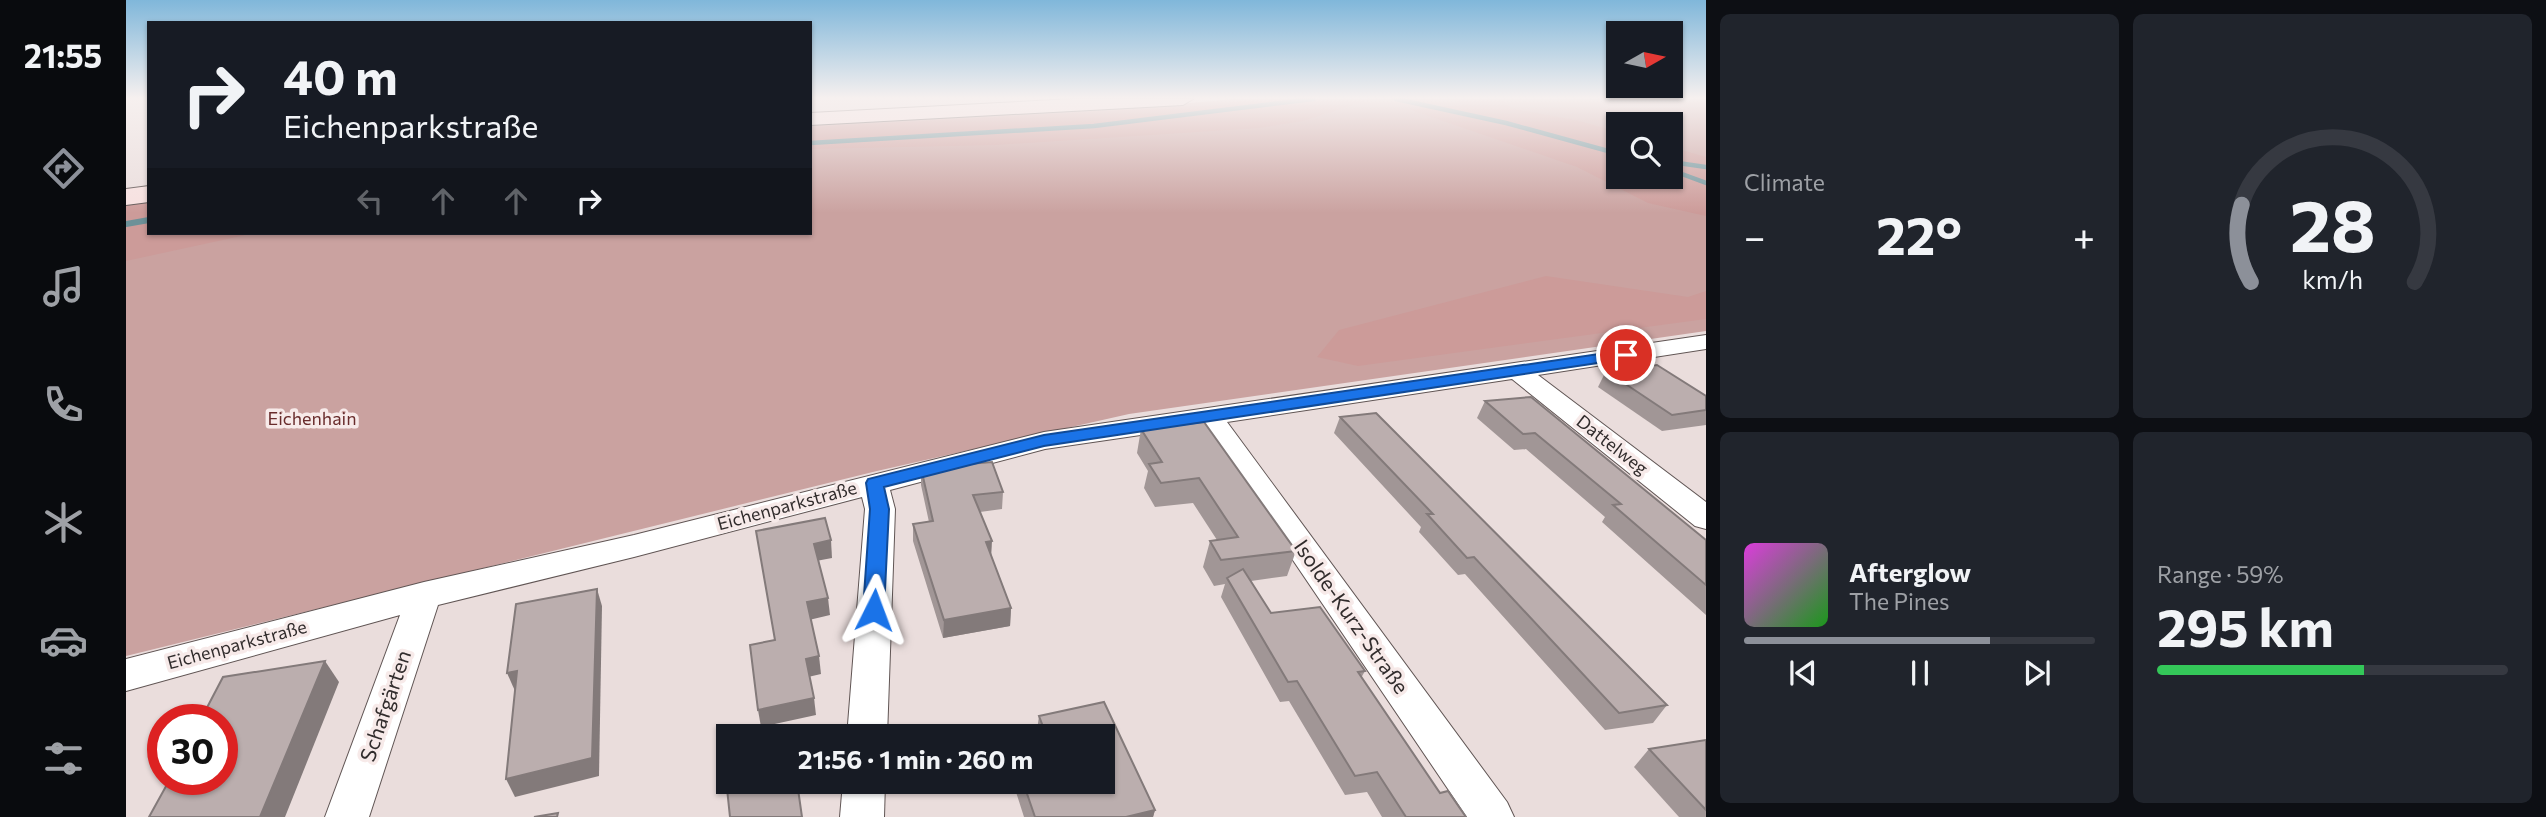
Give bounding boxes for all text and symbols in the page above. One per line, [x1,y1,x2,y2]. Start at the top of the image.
north arrow [1606,21,1684,98]
map controls [1606,21,1683,189]
text: 21:55 [24,35,102,75]
text: 40 m [283,45,398,105]
icon: right [168,49,259,140]
text: Eichenparkstraße [283,105,538,145]
button: search [1606,112,1683,189]
icon: directions [39,144,88,193]
text: Climate [1744,168,1825,196]
text: 28 [2290,178,2376,267]
icon: left [351,182,389,220]
icon: ahead [424,182,462,220]
icon: ahead [497,182,535,220]
icon: right [570,182,608,220]
text: 22° [1876,202,1962,266]
text: − [1744,212,1766,259]
text: + [2073,212,2095,259]
icon: music [39,262,88,311]
text: km/h [2302,264,2363,294]
pin [1596,325,1656,385]
icon: arrive [1607,336,1645,374]
icon: phone [39,380,88,429]
park label: Eichenhain [267,407,357,429]
street label: Dattelweg [1572,409,1653,479]
street label: Eichenparkstraße [714,476,859,534]
icon: climate [39,498,88,547]
street label: Isolde-Kurz-Straße [1290,534,1415,698]
text: Afterglow [1849,556,1971,587]
text: Range · 59% [2157,560,2284,588]
position arrow [837,573,911,647]
text: The Pines [1849,587,1950,615]
text: 295 km [2157,594,2334,658]
street label: Eichenparkstraße [164,615,309,673]
icon: car [39,616,88,665]
street label: Schafgärten [354,647,415,764]
icon: previous [1784,654,1822,692]
icon: pause [1901,654,1939,692]
icon: next [2018,654,2056,692]
speed limit sign: 30 [147,704,238,795]
icon: filters [39,734,88,783]
text: 21:56 · 1 min · 260 m [798,743,1033,774]

